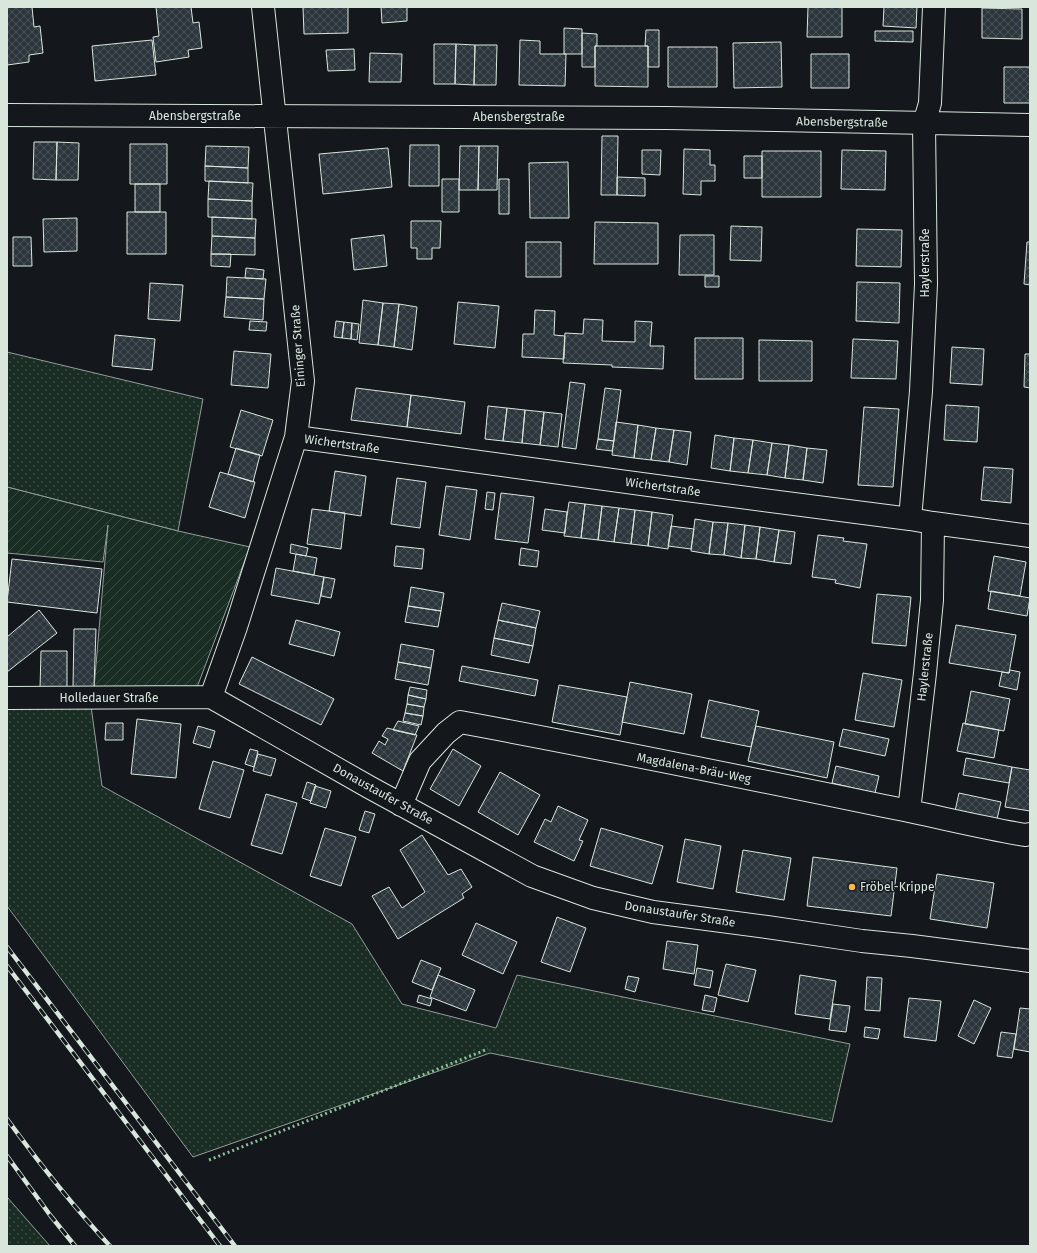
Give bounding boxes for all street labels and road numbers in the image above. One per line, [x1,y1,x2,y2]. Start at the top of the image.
street label: Abensbergstraße [149,109,241,123]
street label: Abensbergstraße [473,110,565,124]
street label: Abensbergstraße [796,114,888,130]
street label: Haylerstraße [918,228,932,298]
street label: Eininger Straße [288,304,308,388]
street label: Wichertstraße [303,432,381,456]
street label: Wichertstraße [624,475,702,499]
street label: Haylerstraße [914,632,936,702]
street label: Holledauer Straße [60,691,159,705]
street label: Magdalena-Bräu-Weg [636,750,753,786]
street label: Donaustaufer Straße [331,761,435,827]
street label: Donaustaufer Straße [624,898,736,930]

